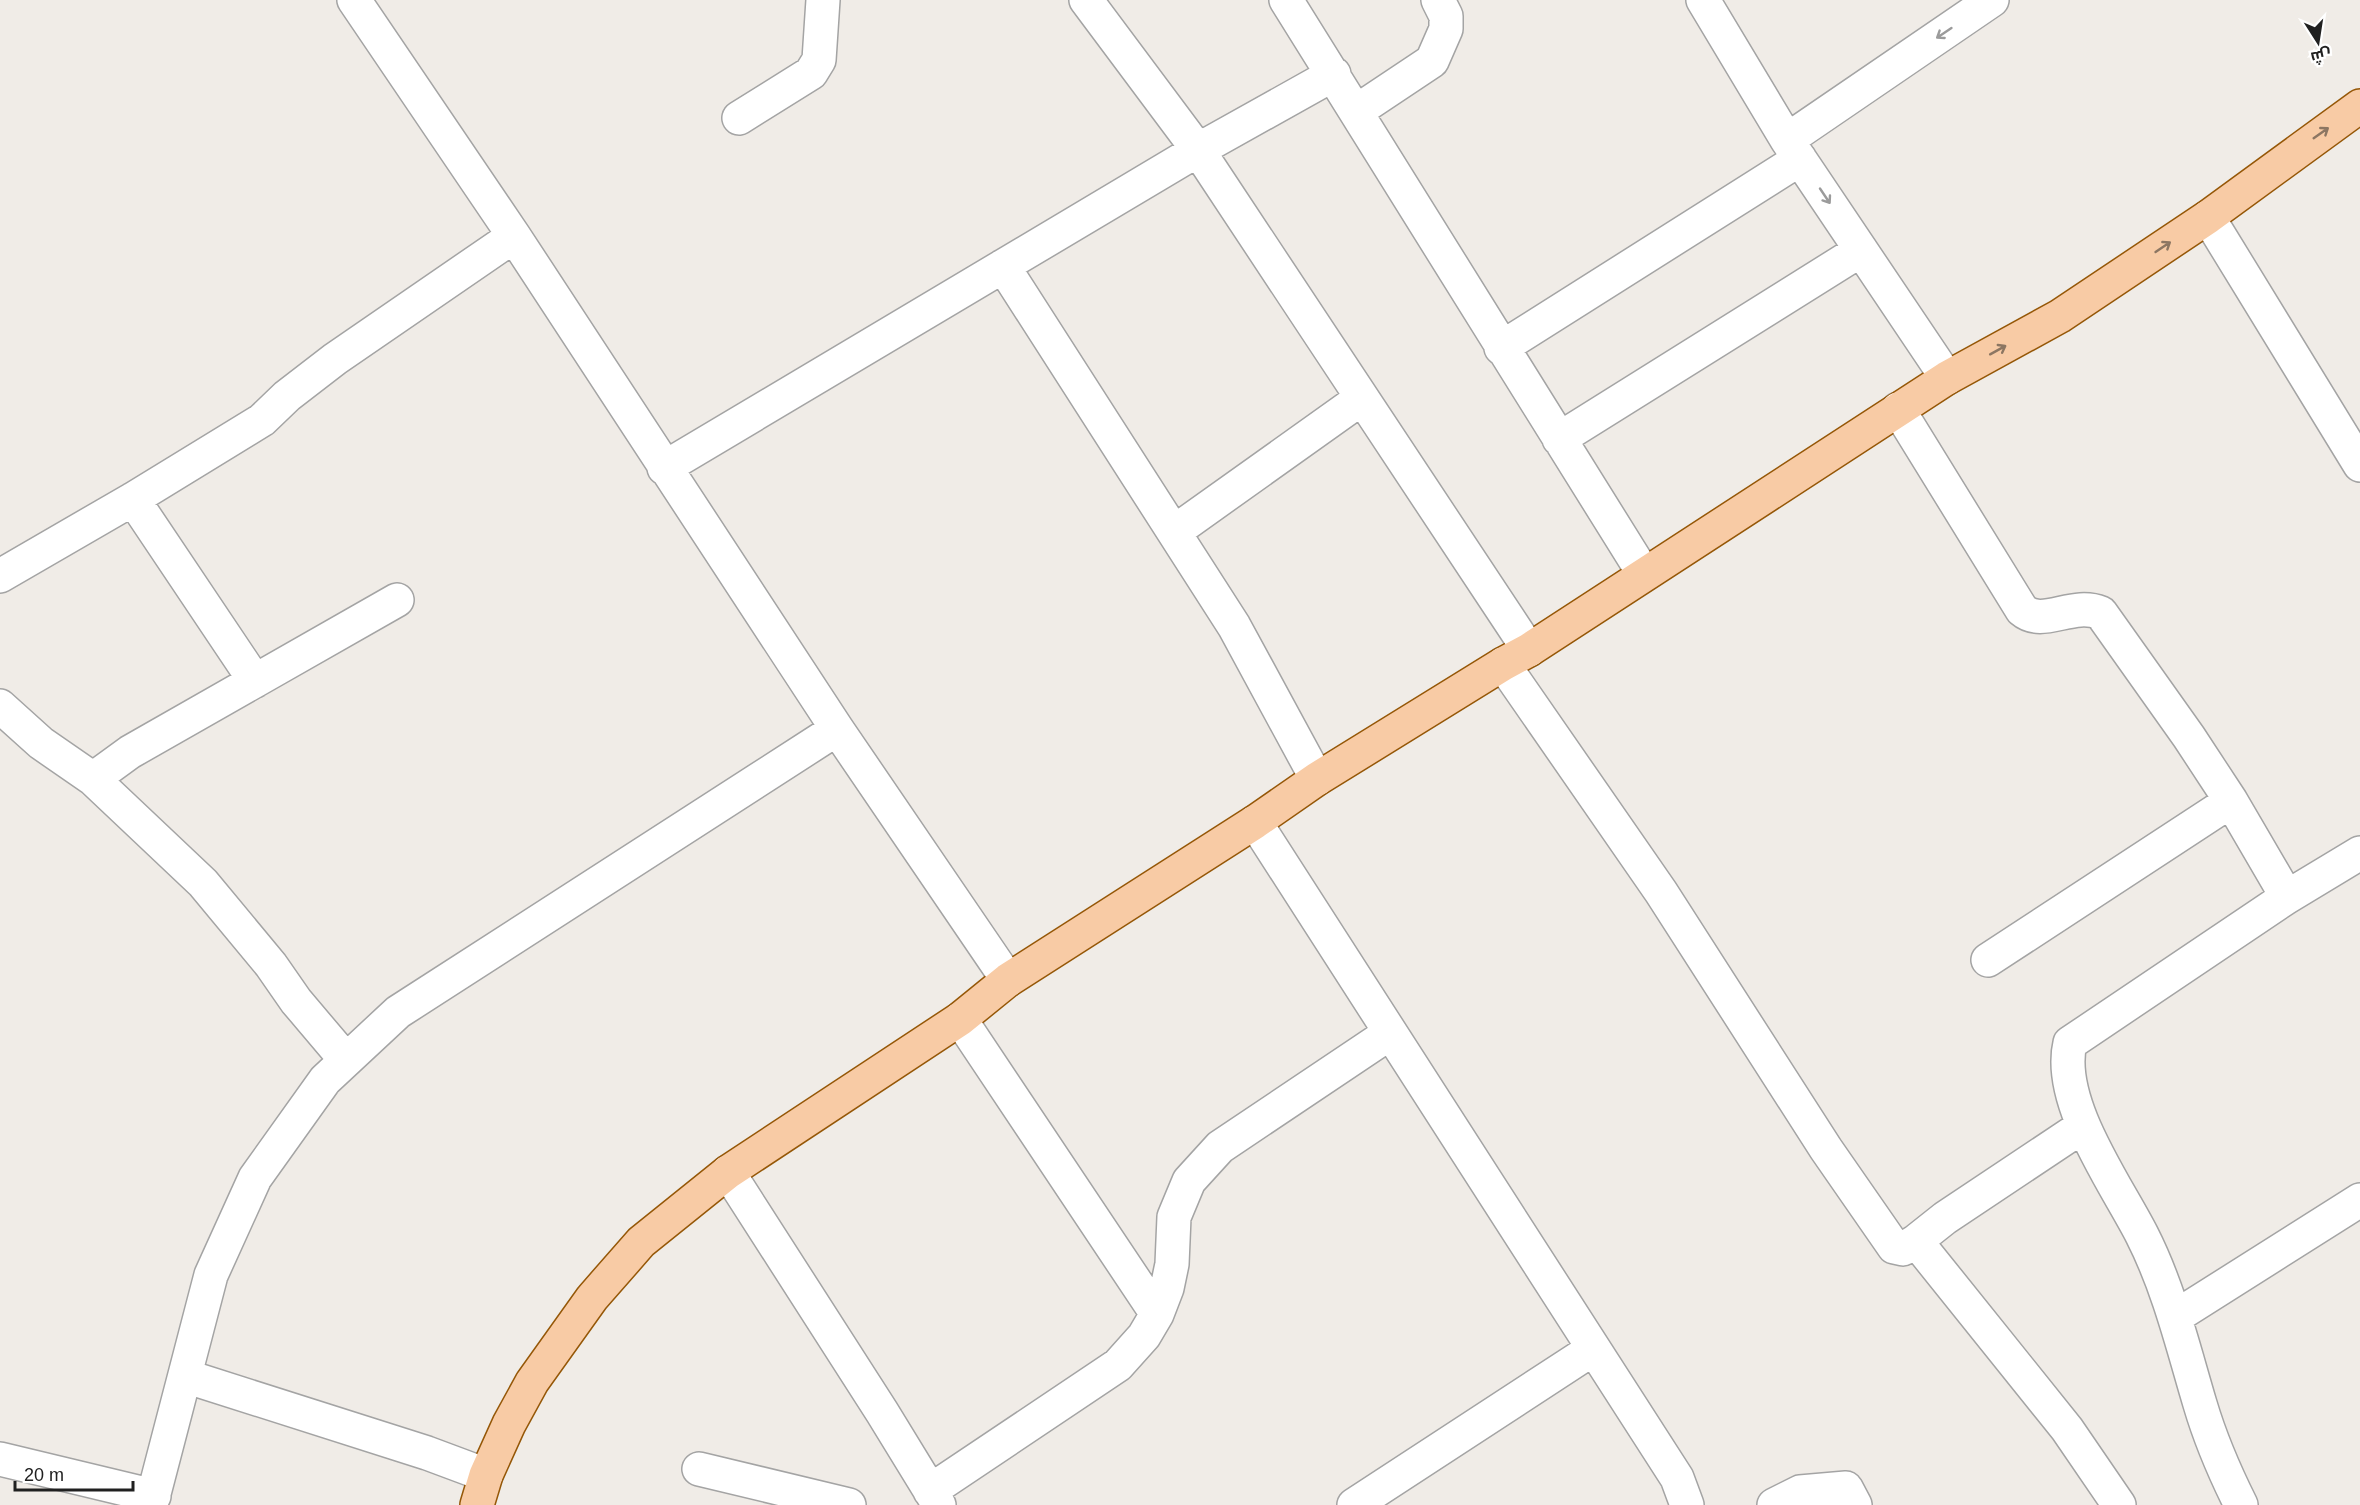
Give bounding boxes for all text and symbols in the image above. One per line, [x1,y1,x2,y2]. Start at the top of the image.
north arrow [2288,12,2348,72]
one-way arrow [1936,27,1953,39]
text: ش [2309,45,2333,67]
one-way arrow [2313,127,2329,139]
one-way arrow [1819,187,1831,204]
one-way arrow [2155,241,2171,253]
one-way arrow [1989,344,2006,356]
scale bar [15,1454,134,1492]
text: 20 m [24,1465,64,1485]

